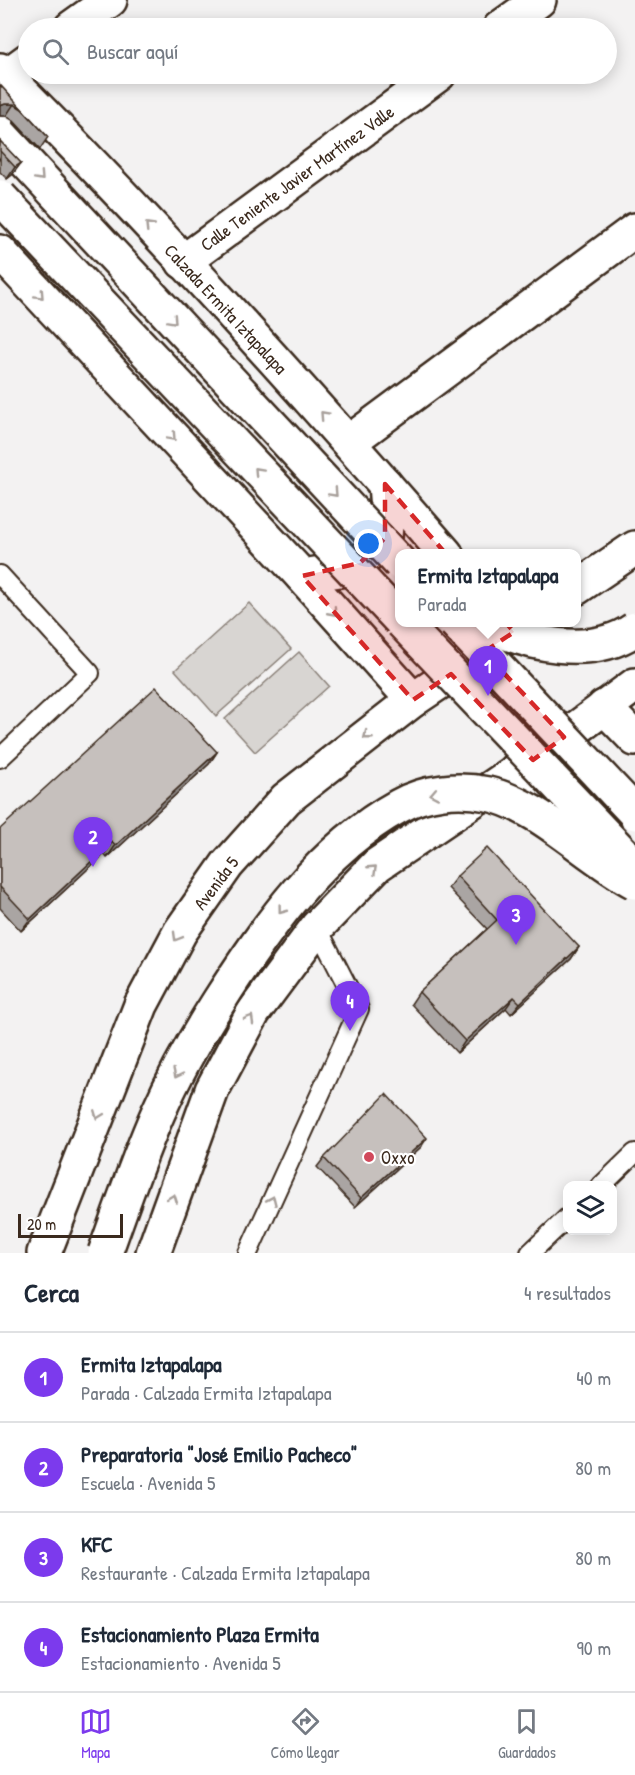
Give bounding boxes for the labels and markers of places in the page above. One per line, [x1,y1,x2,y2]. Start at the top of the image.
pin: 1 [468,646,508,696]
pin: 2 [74,818,112,867]
pin: 3 [496,896,536,945]
pin: 4 [330,982,370,1031]
place label: Oxxo [381,1145,414,1170]
marker: Oxxo [362,1150,376,1164]

